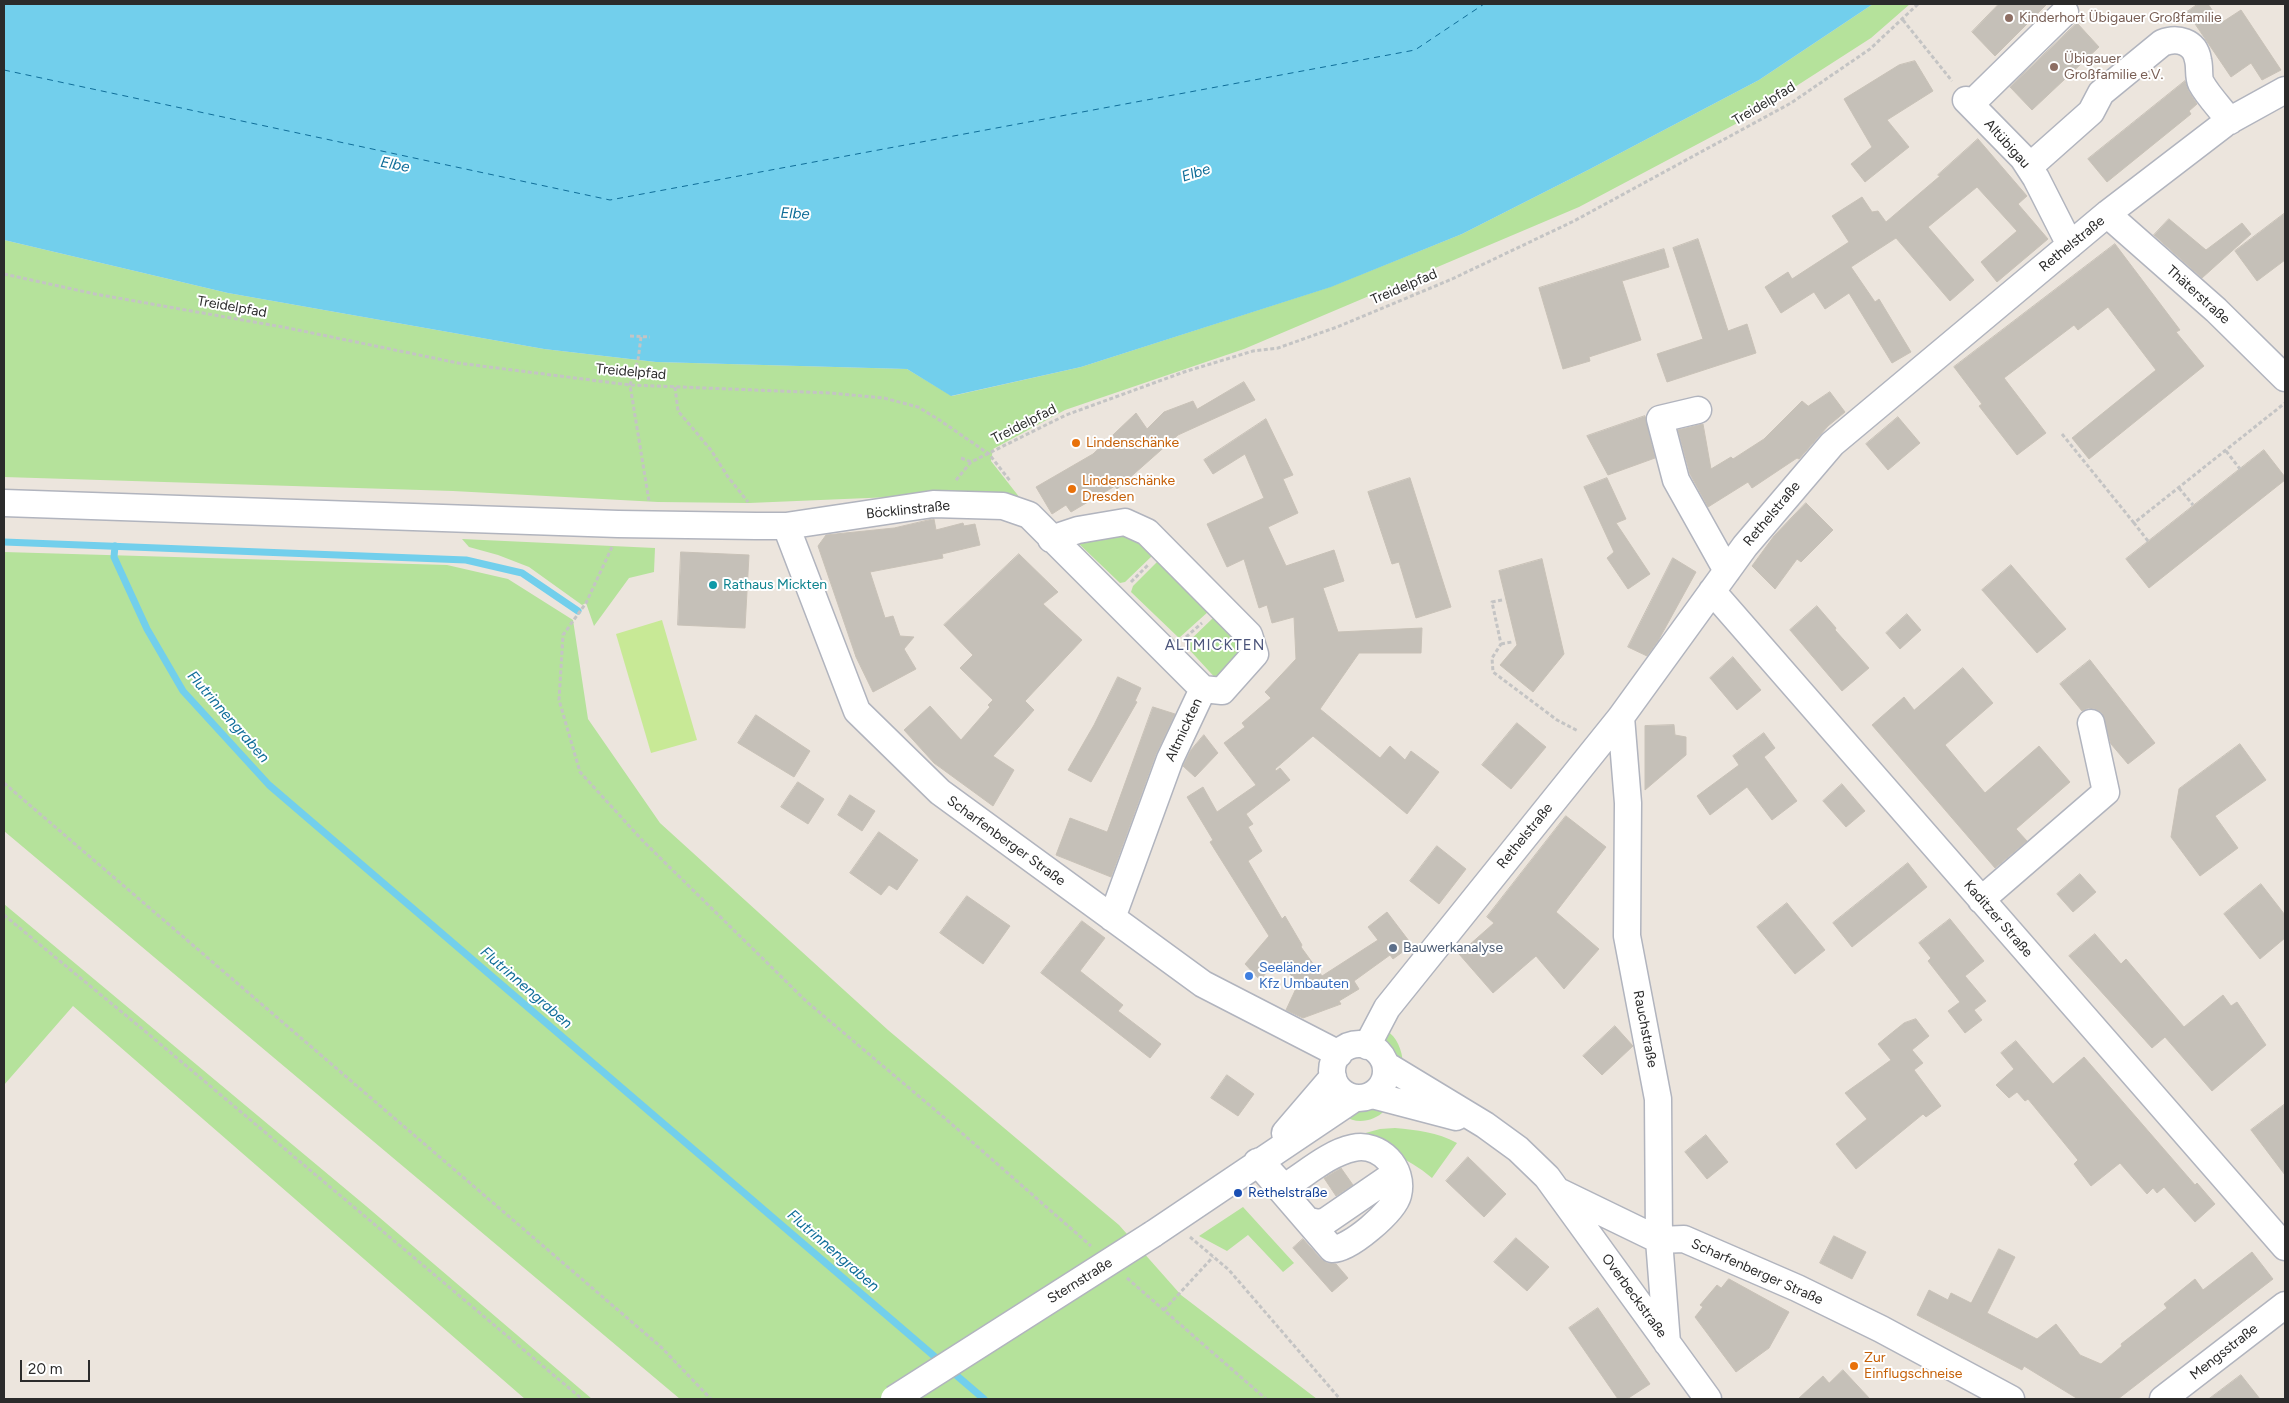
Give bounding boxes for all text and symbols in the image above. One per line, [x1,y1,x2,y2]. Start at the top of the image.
place label: Kinderhort Übigauer Großfamilie [2019,10,2222,26]
marker: Kinderhort Übigauer Großfamilie [2003,12,2015,24]
place label: Übigauer Großfamilie e.V. [2064,51,2163,84]
marker: Übigauer Großfamilie e.V. [2048,61,2060,73]
street label: Treidelpfad [1730,79,1798,129]
street label: Altübigau [1981,116,2033,172]
water label: Elbe [379,153,411,177]
water label: Elbe [1179,160,1213,186]
water label: Elbe [780,204,810,224]
street label: Rethelstraße [2036,212,2108,276]
street label: Thäterstraße [2163,262,2233,328]
street label: Treidelpfad [1368,266,1440,308]
street label: Treidelpfad [196,293,268,321]
street label: Treidelpfad [595,361,667,383]
street label: Treidelpfad [989,401,1059,447]
place label: Lindenschänke [1086,435,1179,451]
marker: Lindenschänke [1070,437,1082,449]
place label: Lindenschänke Dresden [1082,473,1175,506]
street label: Rethelstraße [1740,478,1804,550]
marker: Lindenschänke Dresden [1066,483,1078,495]
street label: Böcklinstraße [865,497,951,523]
place label: Rathaus Mickten [723,577,827,593]
marker: Rathaus Mickten [707,579,719,591]
district label: ALTMICKTEN [1163,637,1267,655]
water label: Flutrinnengraben [183,667,273,767]
street label: Altmickten [1162,696,1206,764]
street label: Scharfenberger Straße [943,792,1069,890]
street label: Rethelstraße [1493,800,1557,872]
street label: Kaditzer Straße [1960,877,2036,961]
place label: Bauwerkanalyse [1403,940,1503,956]
marker: Bauwerkanalyse [1387,942,1399,954]
water label: Flutrinnengraben [476,943,576,1033]
place label: Seeländer Kfz Umbauten [1259,960,1349,992]
marker: Seeländer Kfz Umbauten [1243,970,1255,982]
street label: Rauchstraße [1629,989,1661,1069]
place label: Rethelstraße [1248,1185,1327,1201]
marker: Rethelstraße [1232,1187,1244,1199]
water label: Flutrinnengraben [783,1206,883,1296]
street label: Scharfenberger Straße [1689,1235,1825,1309]
street label: Overbeckstraße [1598,1251,1670,1341]
street label: Sternstraße [1044,1254,1116,1308]
street label: Mengsstraße [2187,1320,2261,1384]
scale bar [22,1350,92,1382]
place label: Zur Einflugschneise [1864,1350,1962,1382]
text: 20 m [28,1360,62,1378]
marker: Zur Einflugschneise [1848,1360,1860,1372]

